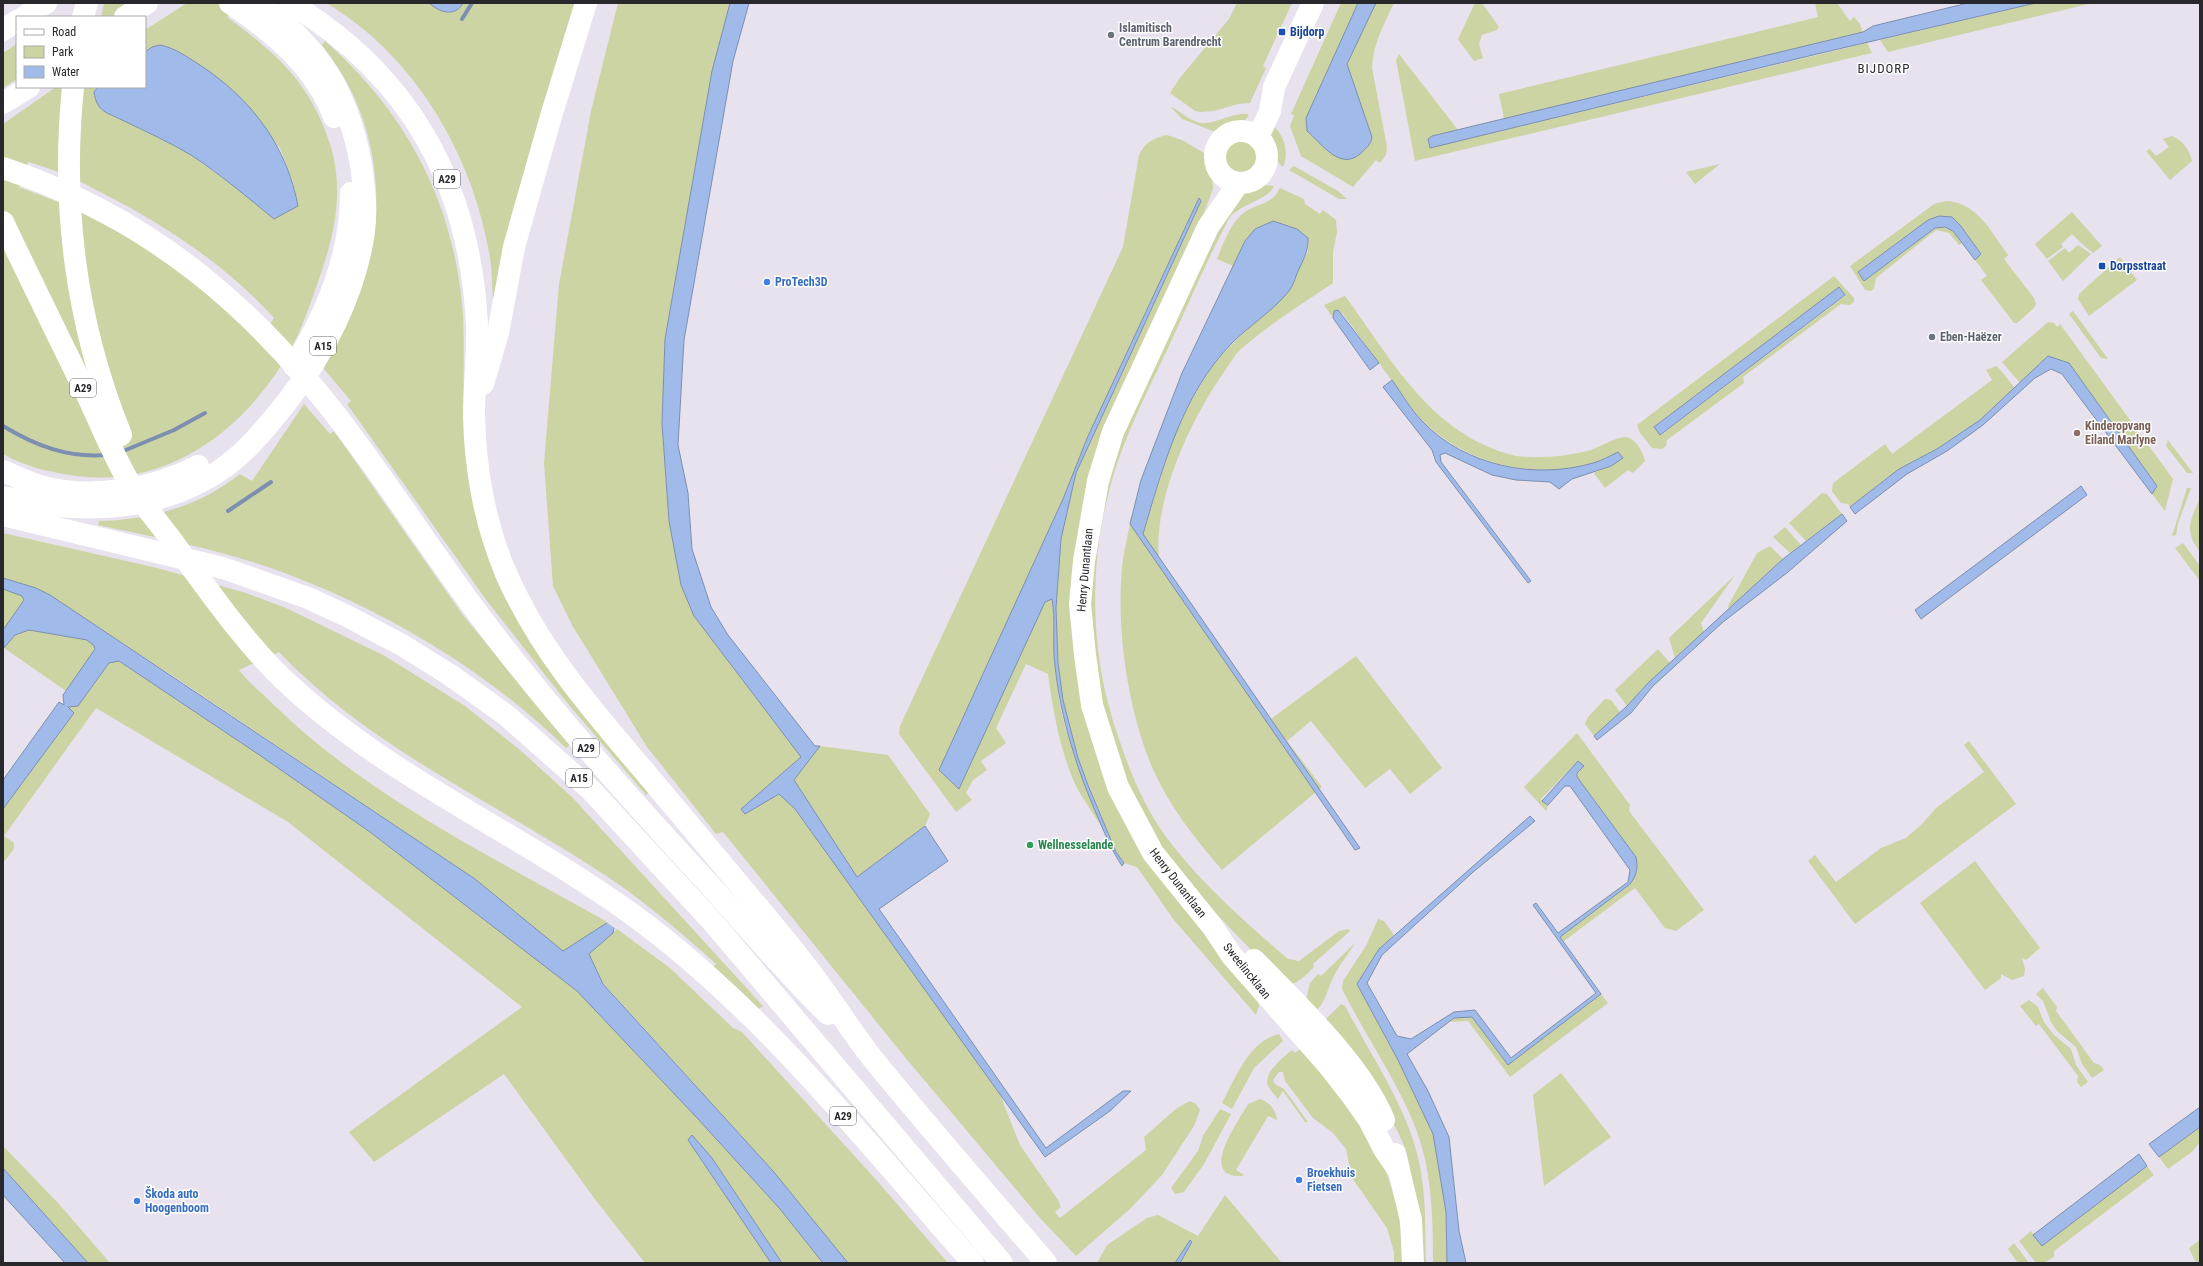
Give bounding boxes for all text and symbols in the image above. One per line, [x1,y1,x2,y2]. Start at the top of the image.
legend [16,16,146,88]
place label: Islamitisch Centrum Barendrecht [1119,21,1222,49]
text: Road [52,25,76,39]
place label: Bijdorp [1290,25,1325,39]
marker: Bijdorp [1277,27,1287,37]
marker: Islamitisch Centrum Barendrecht [1106,30,1116,40]
text: Park [52,45,74,59]
district label: BIJDORP [1858,61,1910,76]
text: Water [52,65,80,79]
road number: A29 [434,170,460,188]
place label: Dorpsstraat [2110,259,2166,273]
marker: Dorpsstraat [2097,261,2107,271]
place label: ProTech3D [775,275,828,289]
marker: ProTech3D [762,277,772,287]
place label: Eben-Haëzer [1940,330,2002,344]
marker: Eben-Haëzer [1927,332,1937,342]
road number: A15 [310,337,336,355]
road number: A29 [70,379,96,397]
place label: Kinderopvang Eiland Marlyne [2085,419,2156,447]
marker: Kinderopvang Eiland Marlyne [2072,428,2082,438]
street label: Henry Dunantlaan [1074,527,1096,612]
road number: A29 [573,739,599,757]
road number: A15 [566,769,592,787]
place label: Wellnesselande [1038,838,1113,852]
marker: Wellnesselande [1025,840,1035,850]
street label: Henry Dunantlaan [1147,846,1209,921]
street label: Sweelincklaan [1220,940,1274,1002]
road number: A29 [830,1107,856,1125]
place label: Broekhuis Fietsen [1307,1166,1356,1194]
marker: Broekhuis Fietsen [1294,1175,1304,1185]
place label: Škoda auto Hoogenboom [145,1186,209,1215]
marker: Škoda auto Hoogenboom [132,1196,142,1206]

